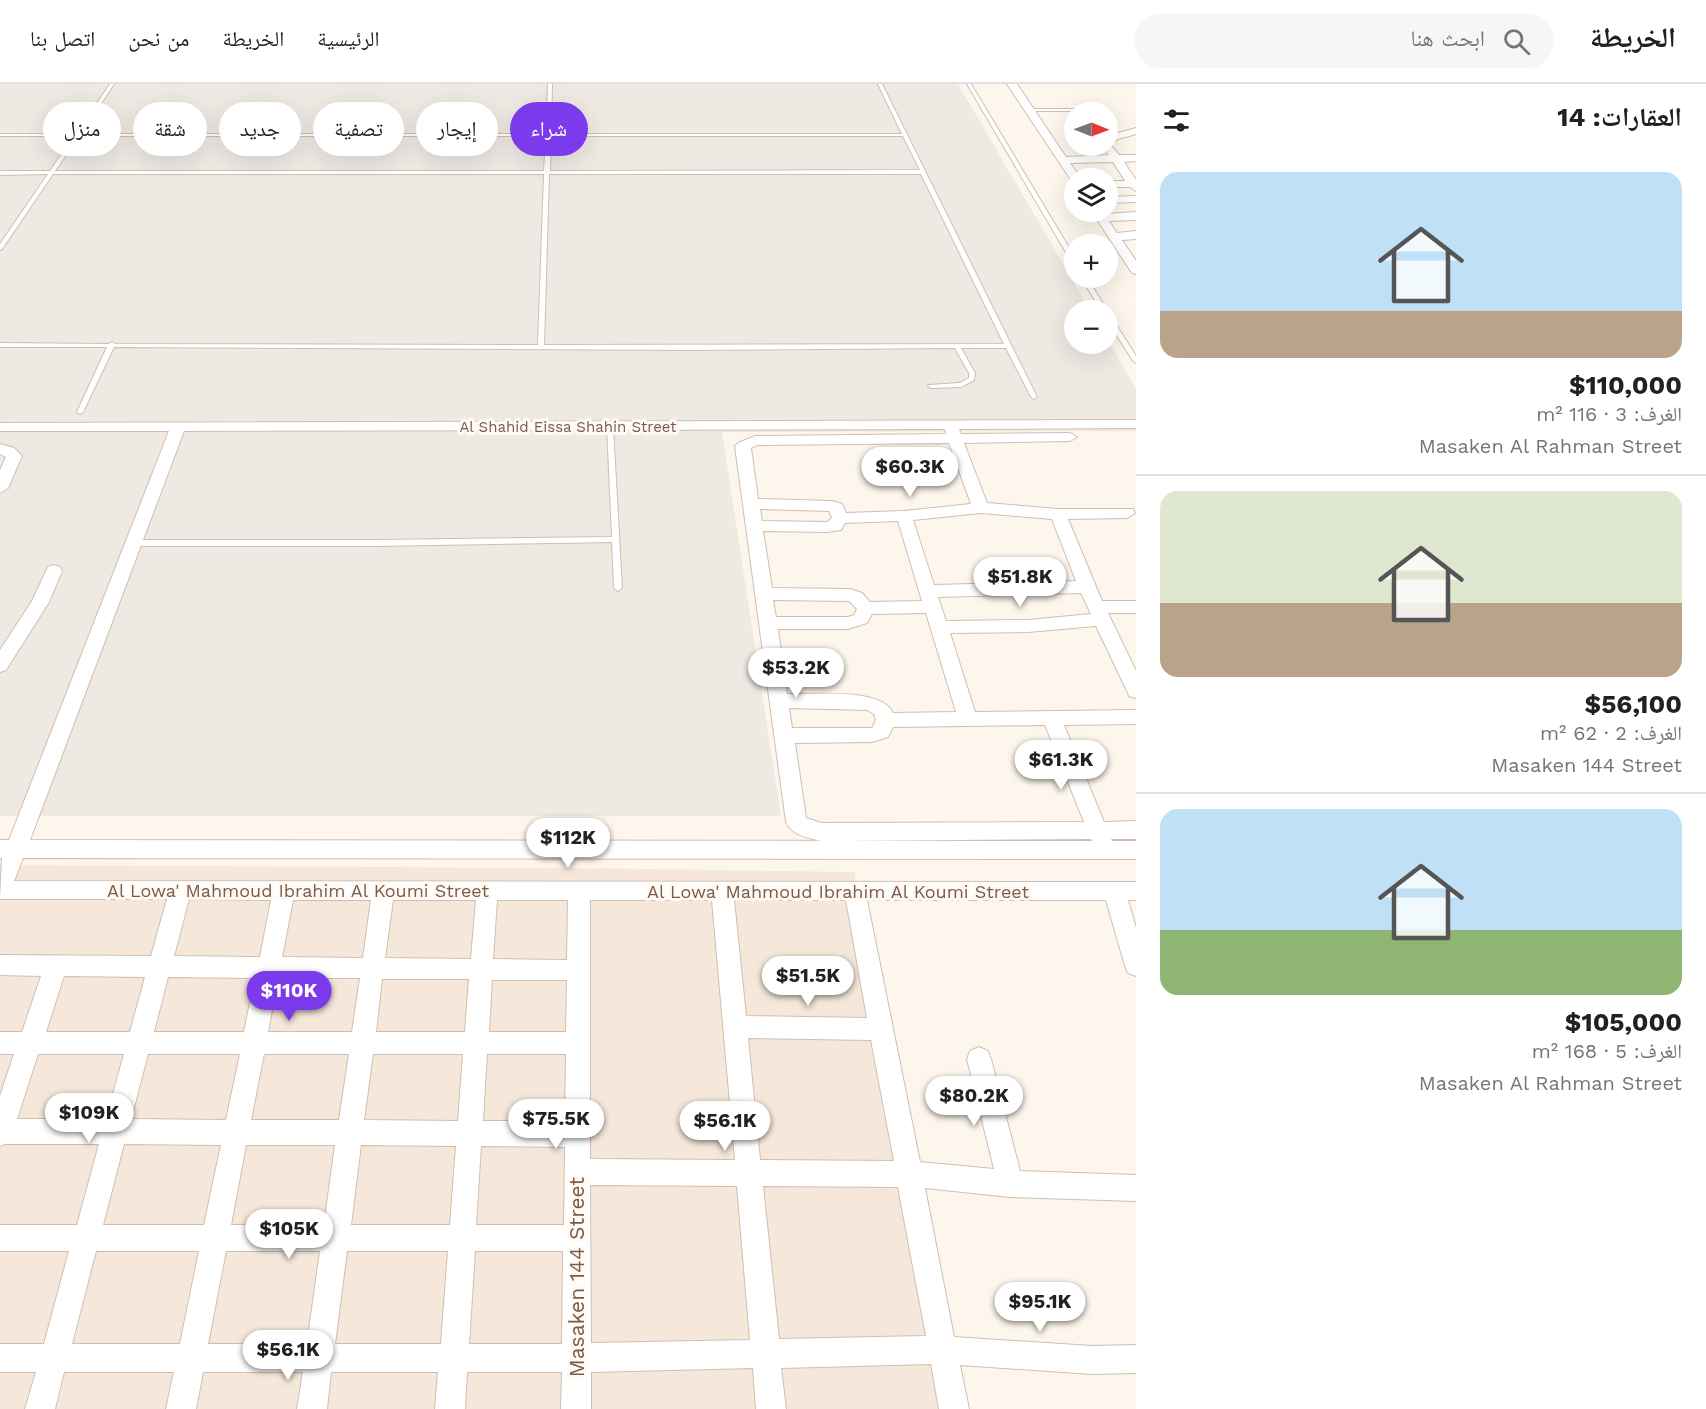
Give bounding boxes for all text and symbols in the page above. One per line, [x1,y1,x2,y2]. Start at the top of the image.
search box [1134,14,1554,68]
text: الخريطة [1590,21,1676,54]
icon: search [1500,25,1533,58]
text: اتصل بنا [30,26,95,51]
text: من نحن [128,26,189,51]
text: الخريطة [222,26,284,51]
text: الرئيسية [317,26,380,51]
text: ابحث هنا [1411,26,1485,51]
chip: منزل [43,102,121,156]
chip: شقة [133,102,207,156]
chip: جديد [219,102,301,156]
chip: تصفية [313,102,404,156]
chip: إيجار [416,102,498,156]
chip: شراء [510,102,588,156]
north arrow [1064,102,1118,156]
map controls [1064,102,1118,354]
text: العقارات: 14 [1557,102,1682,132]
icon: filters [1160,104,1193,137]
button: layers [1064,168,1118,222]
icon: home [1367,211,1475,319]
button: + [1064,234,1118,288]
button: − [1064,300,1118,354]
text: $110,000 [1569,370,1682,400]
text: الغرف: 3 · 116 m² [1536,402,1682,426]
street label: Al Shahid Eissa Shahin Street [459,418,677,436]
text: Masaken Al Rahman Street [1419,434,1682,458]
pin: $60.3K [861,447,959,498]
text: $60.3K [875,454,945,478]
icon: home [1367,530,1475,638]
pin: $51.8K [971,557,1069,608]
text: $51.8K [987,564,1053,588]
pin: $53.2K [747,648,845,699]
text: $53.2K [762,655,830,679]
text: $56,100 [1585,689,1682,719]
text: الغرف: 2 · 62 m² [1540,721,1682,745]
pin: $61.3K [1012,740,1110,791]
text: $61.3K [1029,747,1093,771]
text: Masaken 144 Street [1491,753,1682,777]
pin: $112K [526,818,610,869]
text: $112K [540,825,596,849]
icon: home [1367,848,1475,956]
street label: Al Lowa' Mahmoud Ibrahim Al Koumi Street [107,880,489,901]
street label: Al Lowa' Mahmoud Ibrahim Al Koumi Street [647,881,1029,902]
pin: $51.5K [759,956,857,1007]
text: $51.5K [776,963,840,987]
pin: $110K [247,971,331,1022]
text: $110K [261,978,317,1002]
text: $105,000 [1565,1007,1682,1037]
text: الغرف: 5 · 168 m² [1532,1039,1682,1063]
text: Masaken Al Rahman Street [1419,1071,1682,1095]
pin: $80.2K [925,1076,1023,1127]
text: $80.2K [939,1083,1009,1107]
pin: $109K [47,1093,131,1144]
pin: $75.5K [507,1099,605,1150]
text: $109K [59,1100,119,1124]
pin: $56.1K [676,1101,774,1152]
text: $75.5K [522,1106,590,1130]
text: $56.1K [693,1108,757,1132]
street label: Masaken 144 Street [564,1177,589,1377]
pin: $105K [247,1209,331,1260]
text: $105K [259,1216,319,1240]
pin: $95.1K [991,1282,1089,1333]
text: $95.1K [1009,1289,1071,1313]
pin: $56.1K [239,1330,337,1381]
text: $56.1K [256,1337,320,1361]

